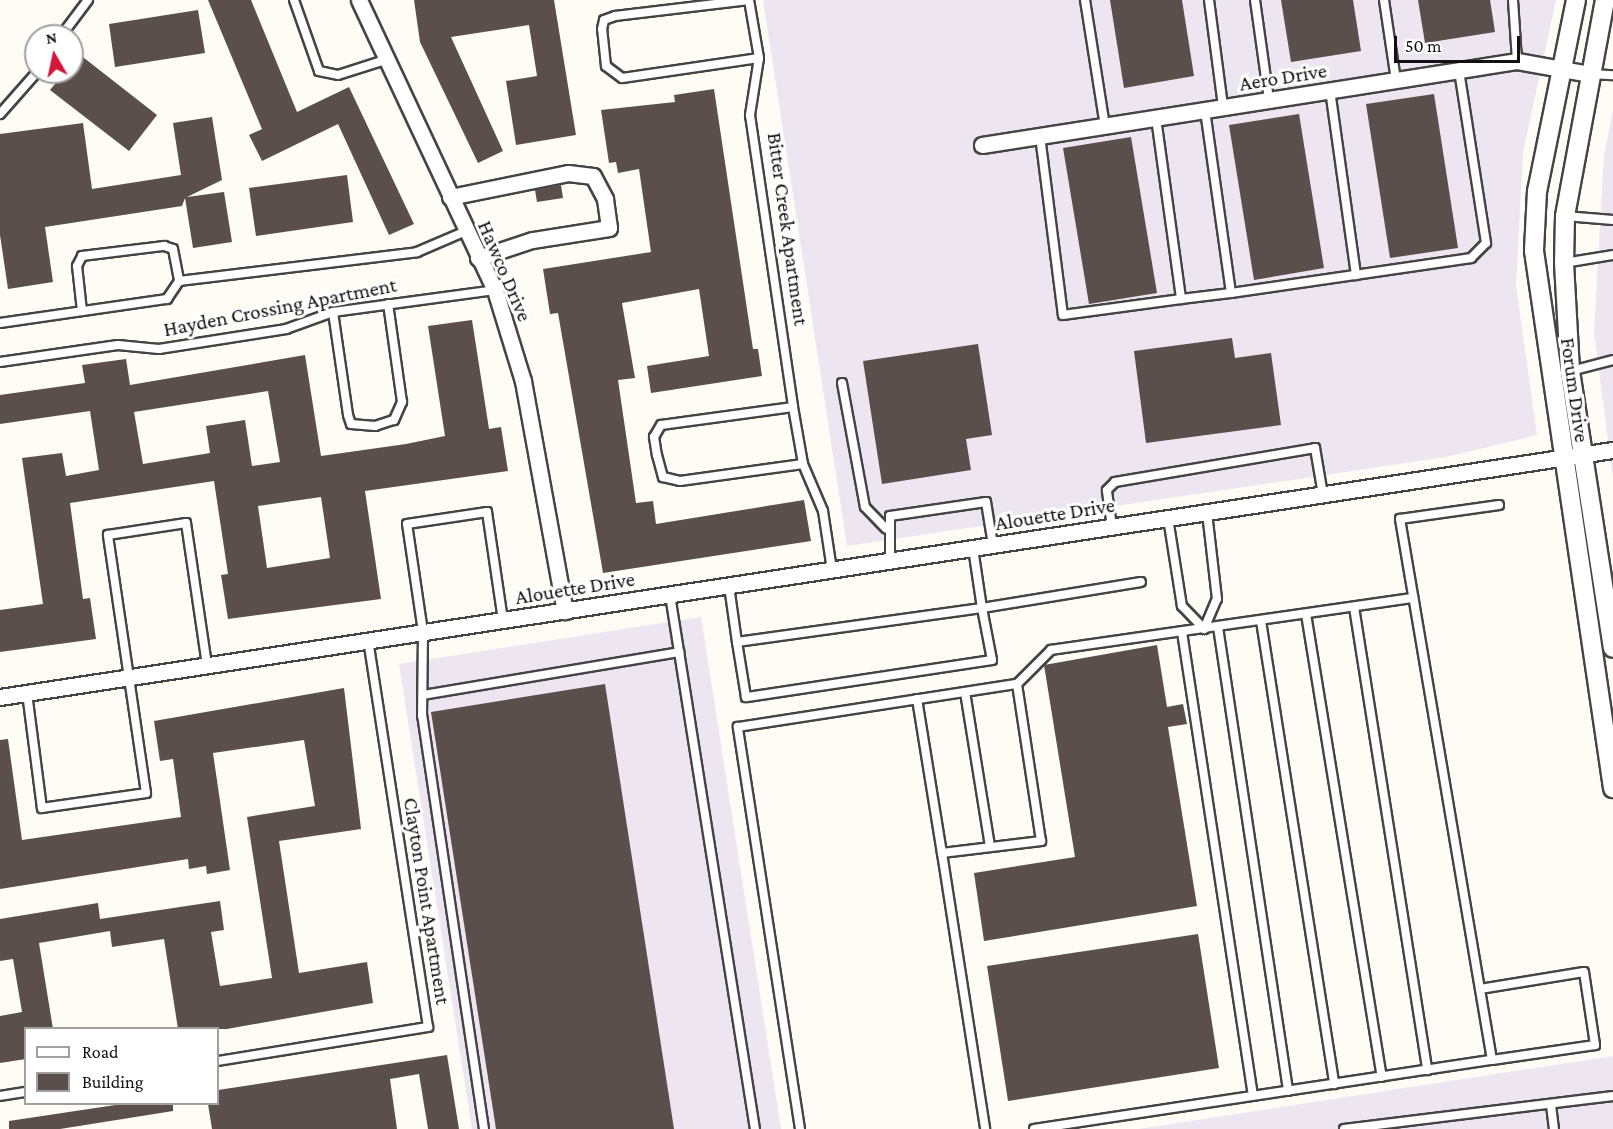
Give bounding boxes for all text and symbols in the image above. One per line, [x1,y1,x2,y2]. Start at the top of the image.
north arrow [24,24,84,84]
scale bar [1397,24,1523,62]
text: N [45,28,58,47]
text: 50 m [1405,36,1442,56]
street label: Aero Drive [1237,58,1329,96]
street label: Bitter Creek Apartment [762,131,814,327]
street label: Hawco Drive [472,217,538,325]
street label: Hayden Crossing Apartment [161,272,399,342]
street label: Forum Drive [1555,336,1595,444]
street label: Alouette Drive [993,492,1117,536]
street label: Alouette Drive [513,566,637,610]
street label: Clayton Point Apartment [398,796,456,1006]
legend [24,1027,219,1105]
text: Road [82,1042,119,1062]
text: Building [82,1072,143,1092]

